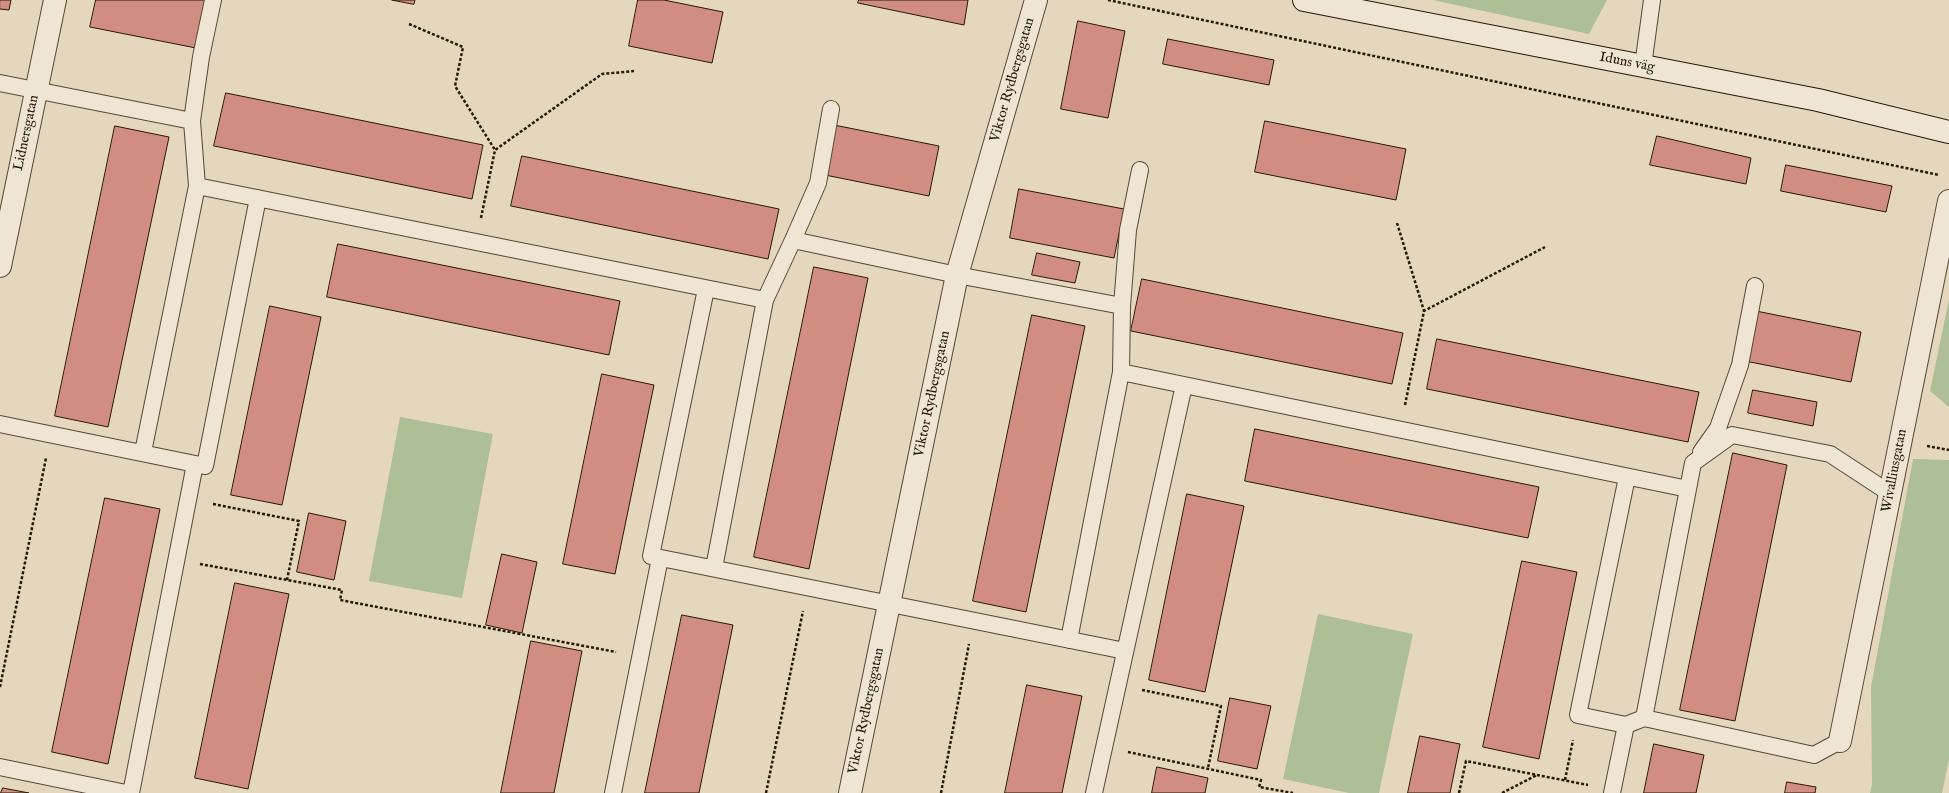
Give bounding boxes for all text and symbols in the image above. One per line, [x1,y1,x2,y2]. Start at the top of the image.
street label: Viktor Rydbergsgatan [987,16,1039,144]
street label: Iduns väg [1598,49,1656,77]
street label: Lidnersgatan [11,94,43,172]
street label: Viktor Rydbergsgatan [911,329,955,459]
street label: Wivalliusgatan [1879,428,1911,514]
street label: Viktor Rydbergsgatan [845,646,889,776]

